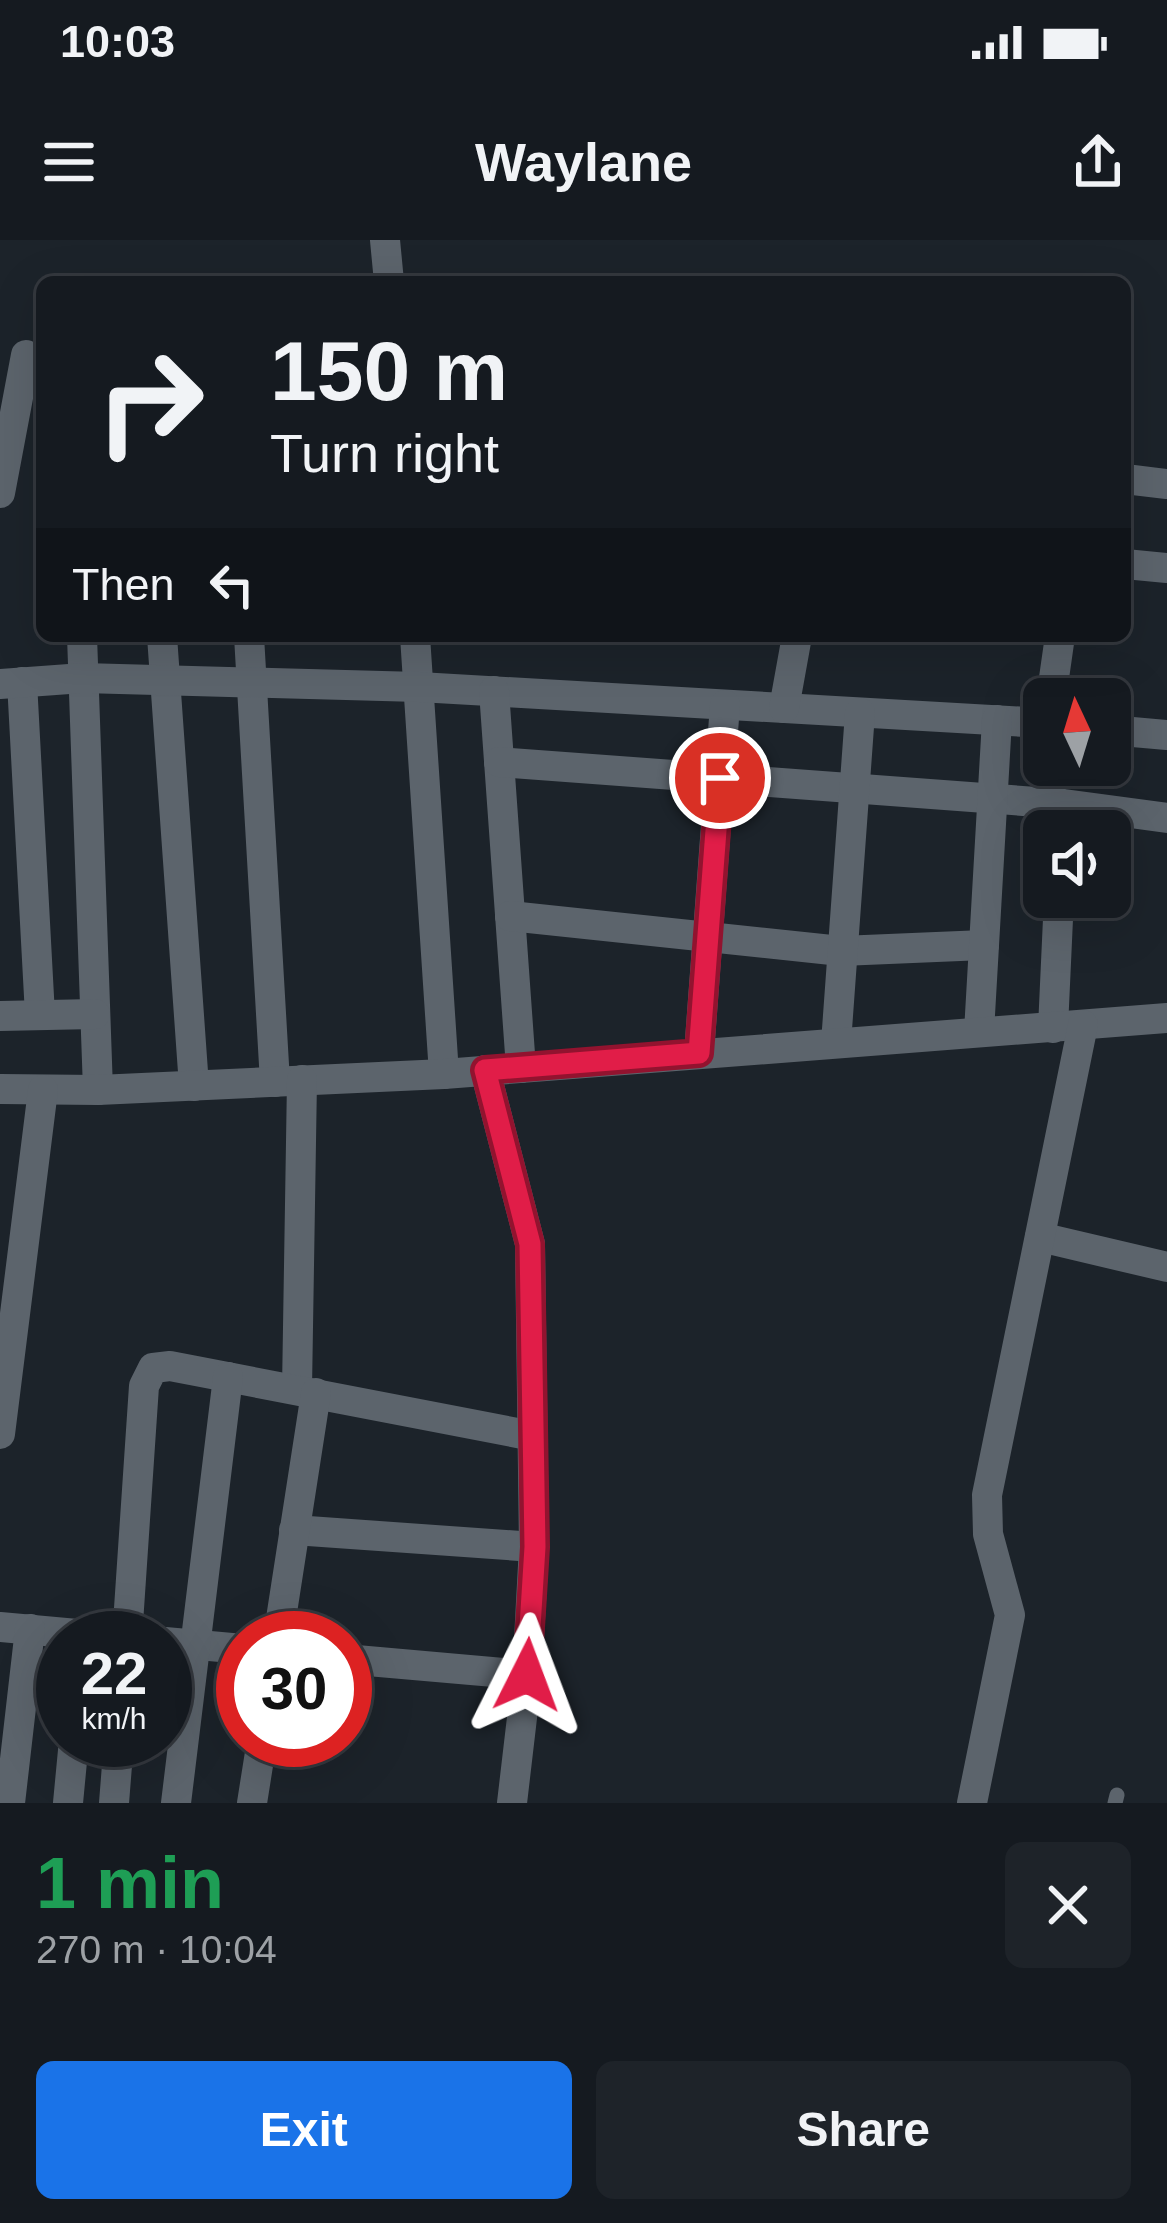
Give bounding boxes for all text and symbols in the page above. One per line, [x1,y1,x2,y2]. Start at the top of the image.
text: 10:03 [60,16,175,67]
icon: menu [36,129,102,195]
icon: share [1065,129,1131,195]
text: Waylane [475,132,692,192]
icon: right [72,324,228,480]
text: 150 m [270,324,508,418]
text: Turn right [270,423,499,483]
icon: left [199,552,265,618]
text: Then [72,559,175,610]
north arrow [1023,678,1131,786]
map controls [1023,678,1131,918]
pin [669,727,771,829]
icon: arrive [687,745,753,811]
button: sound [1023,810,1131,918]
speed limit sign: 30 [216,1611,372,1767]
position arrow [464,1612,590,1738]
text: 22 [81,1640,147,1707]
text: km/h [81,1702,147,1735]
button: close [1005,1842,1131,1968]
text: 1 min [36,1843,224,1923]
text: 270 m · 10:04 [36,1928,277,1971]
button: Exit [36,2061,572,2199]
button: Share [596,2061,1131,2199]

